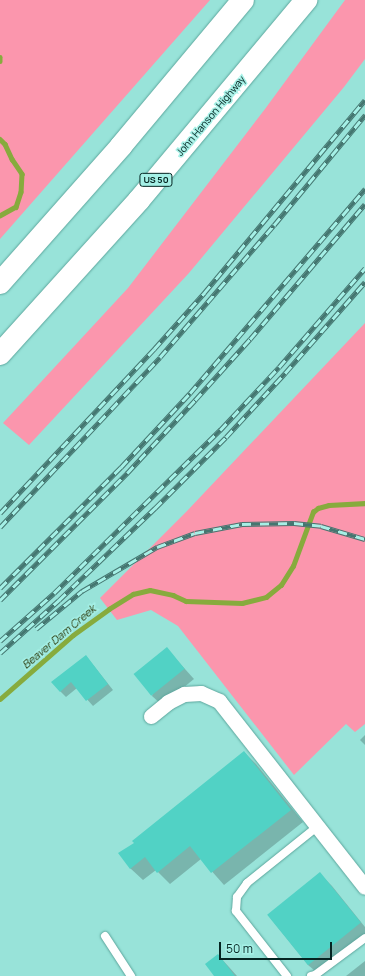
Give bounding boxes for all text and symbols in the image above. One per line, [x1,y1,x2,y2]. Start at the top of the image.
street label: John Hanson Highway [174,74,248,158]
road number: US 50 [139,173,173,187]
water label: Beaver Dam Creek [20,602,98,672]
scale bar [221,934,334,960]
text: 50 m [226,940,253,957]

